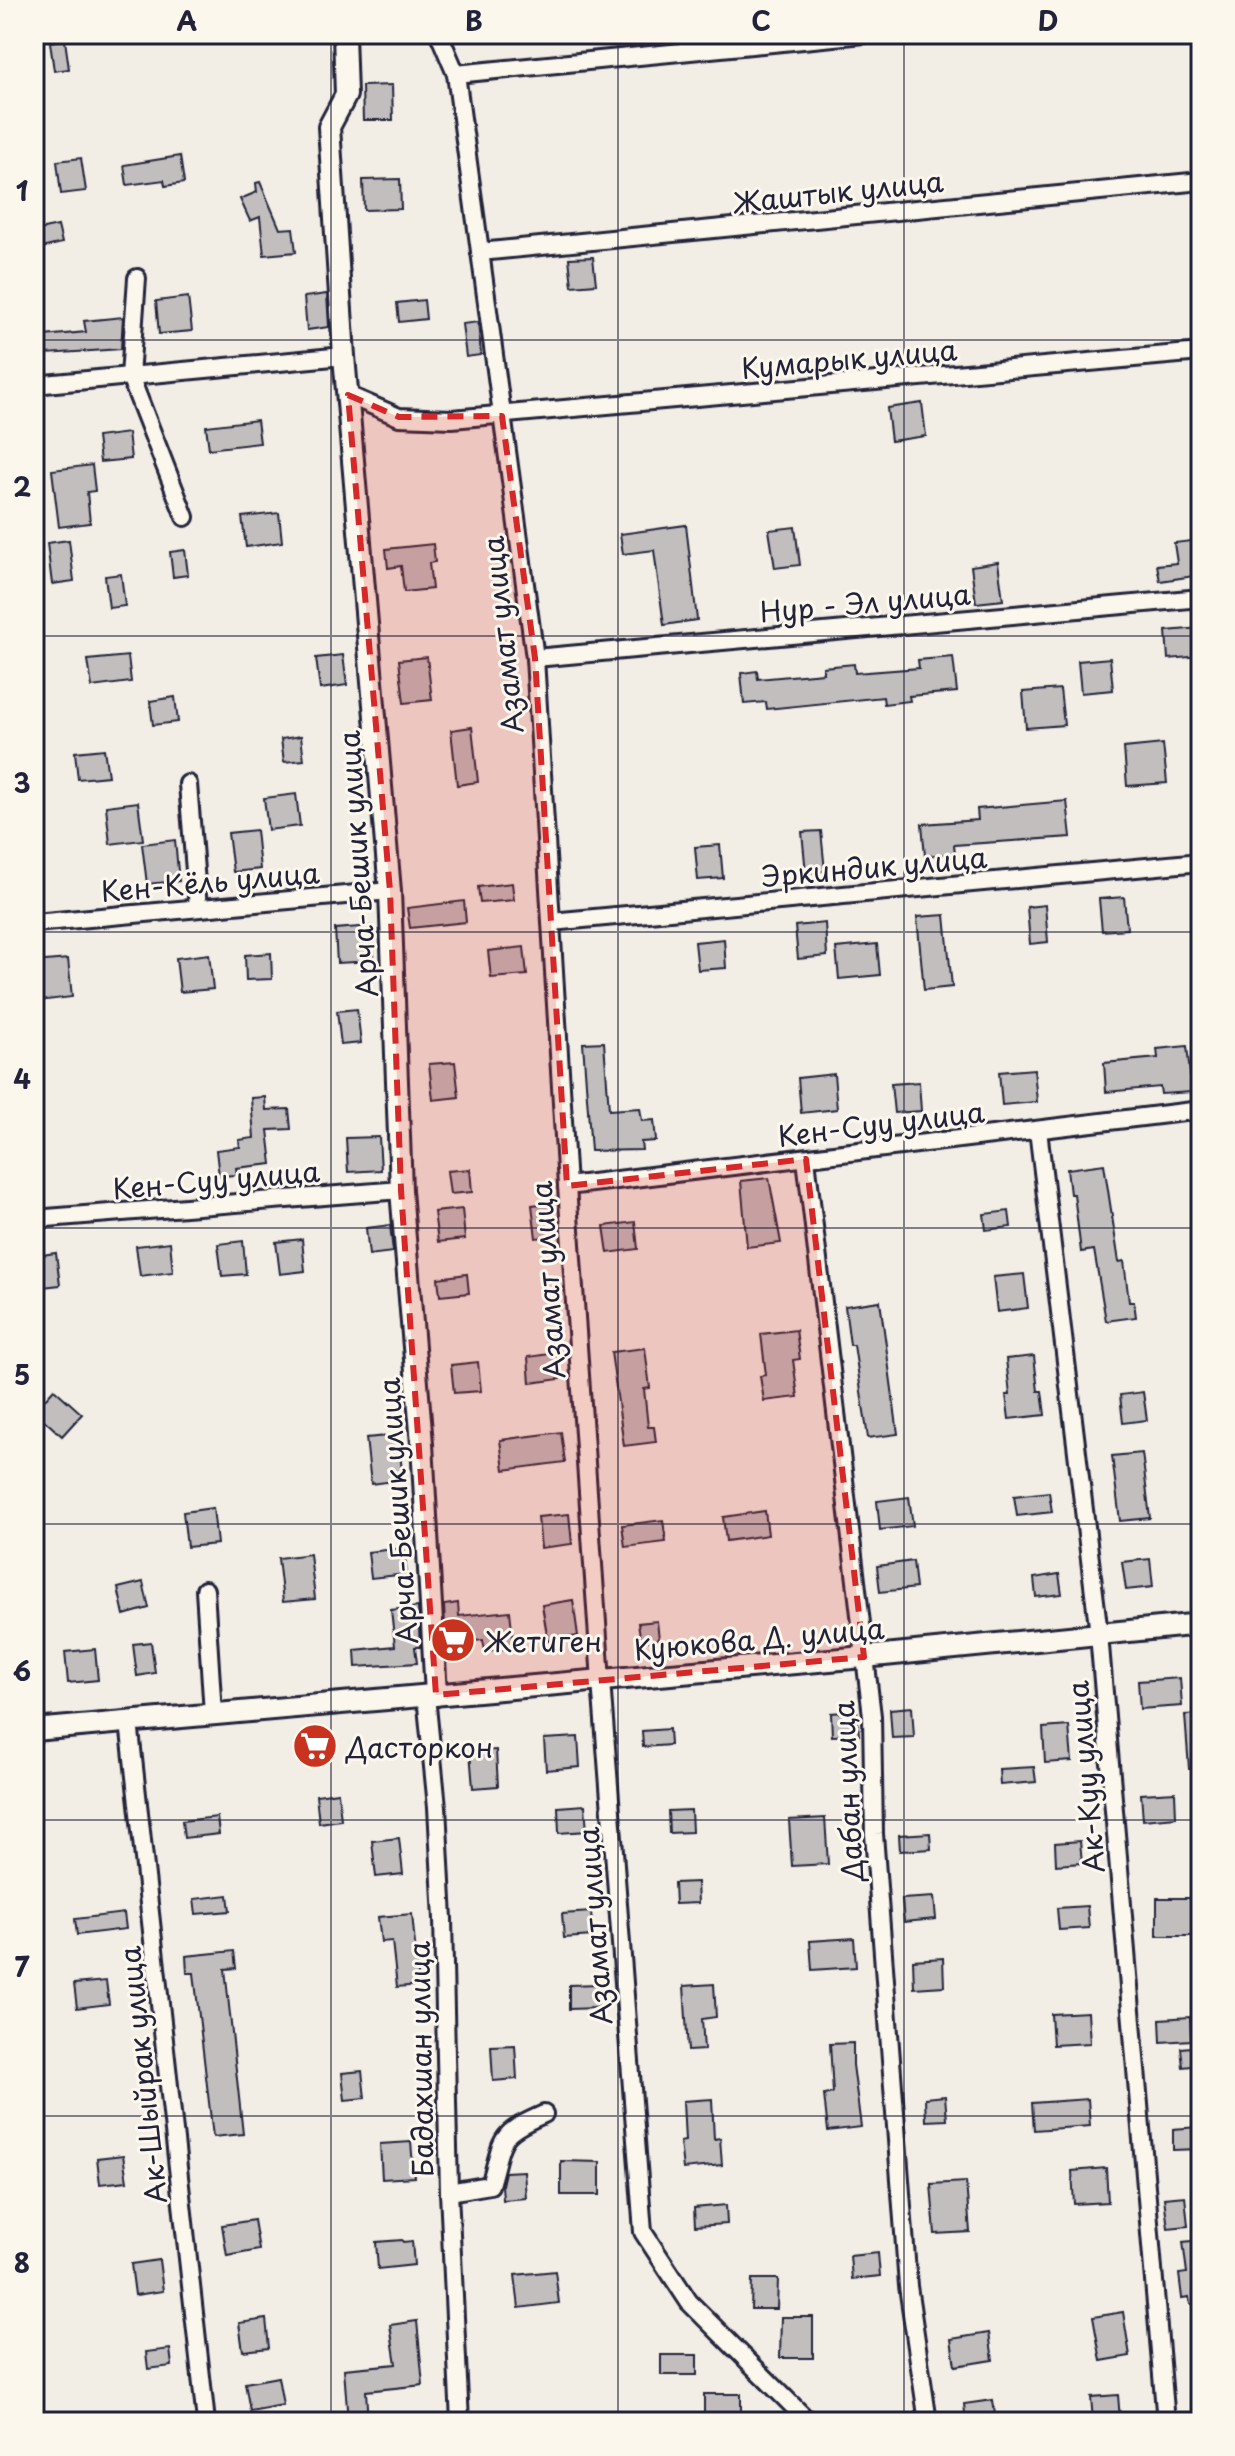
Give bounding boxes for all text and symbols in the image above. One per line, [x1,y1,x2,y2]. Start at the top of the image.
text: A [177,1,197,40]
text: B [465,1,483,40]
text: C [751,1,771,40]
text: D [1038,1,1058,40]
street label: Жаштык улица [731,159,946,223]
text: 1 [16,171,28,210]
street label: Кумарык улица [739,327,959,389]
text: 2 [13,467,31,506]
street label: Азамат улица [470,534,534,736]
street label: Нур - Эл улица [758,571,973,633]
street label: Арча-Бешик улица [326,729,388,999]
text: 3 [13,763,31,802]
street label: Эркиндик улица [759,835,989,897]
street label: Кен-Кёль улица [99,850,321,912]
text: 4 [13,1059,31,1098]
street label: Кен-Суу улица [775,1089,987,1157]
street label: Кен-Суу улица [111,1148,322,1209]
street label: Азамат улица [519,1179,575,1380]
text: 5 [14,1355,30,1394]
street label: Арча-Бешик улица [366,1376,428,1646]
street label: Куюкова Д. улица [632,1606,886,1670]
supermarket icon: Жетиген [429,1616,477,1664]
place label: Жетиген [484,1619,602,1662]
text: 6 [13,1651,31,1690]
street label: Ак-Куу улица [1055,1679,1115,1875]
street label: Дабан улица [821,1699,873,1883]
supermarket icon: Дасторкон [291,1722,339,1770]
place label: Дасторкон [345,1725,493,1768]
street label: Азамат улица [566,1825,622,2026]
street label: Бадахшан улица [396,1940,444,2177]
street label: Ак-Шыйрак улица [107,1944,177,2206]
text: 7 [15,1947,30,1986]
text: 8 [14,2243,30,2282]

